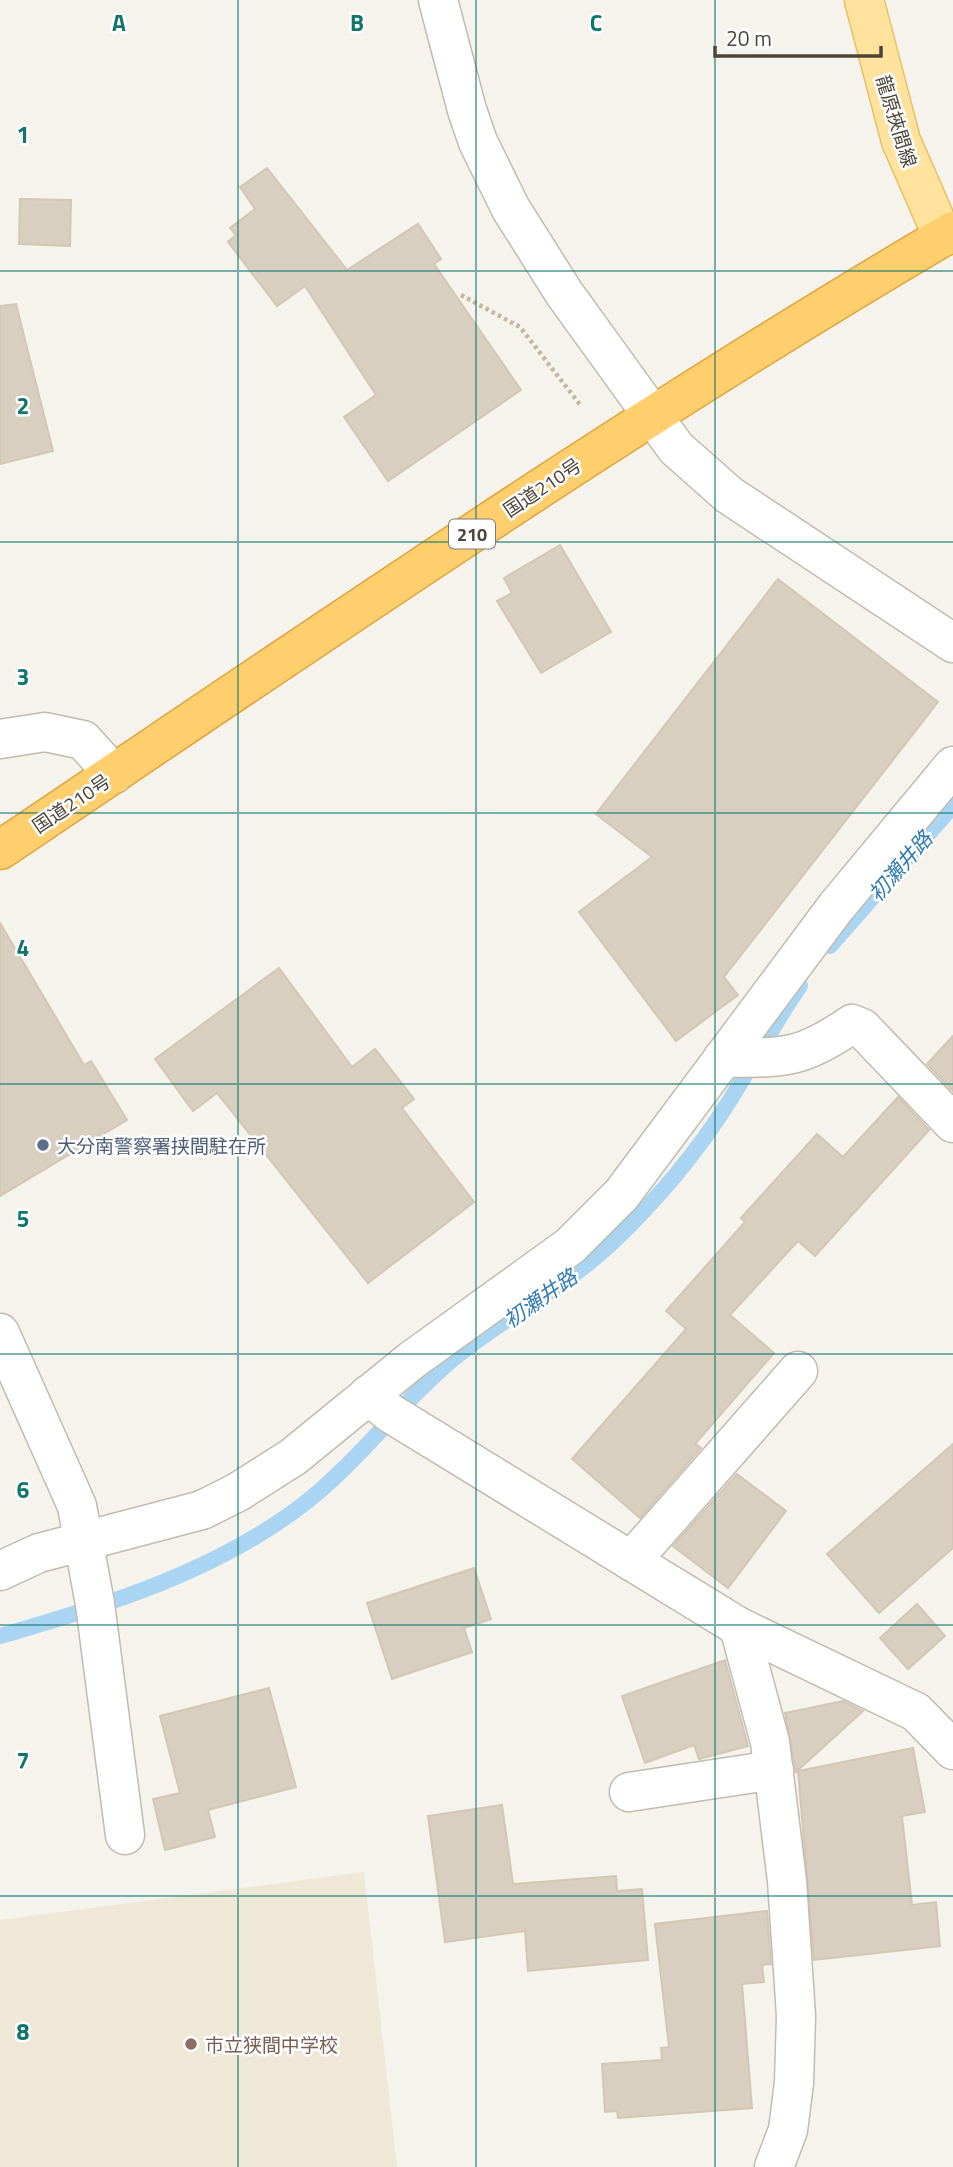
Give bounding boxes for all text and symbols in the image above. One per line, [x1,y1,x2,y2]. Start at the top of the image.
text: A [112,5,126,40]
text: B [350,5,364,40]
text: C [590,5,602,40]
scale bar [715,14,881,58]
text: 20 m [726,22,772,54]
street label: 龍原挾間線 [869,71,925,171]
text: 1 [17,117,29,152]
text: 2 [17,388,29,423]
street label: 国道210号 [497,450,587,524]
road number: 210 [449,520,495,548]
text: 3 [17,659,29,694]
street label: 国道210号 [26,766,116,840]
water label: 初瀬井路 [860,822,941,908]
text: 4 [17,930,29,965]
place label: 大分南警察署挟間駐在所 [57,1131,266,1160]
marker: 大分南警察署挟間駐在所 [35,1137,51,1153]
text: 5 [17,1201,29,1236]
water label: 初瀬井路 [496,1260,585,1335]
text: 6 [17,1472,30,1507]
text: 7 [17,1743,29,1778]
text: 8 [17,2014,30,2049]
place label: 市立狭間中学校 [205,2030,338,2059]
marker: 市立狭間中学校 [183,2036,199,2052]

